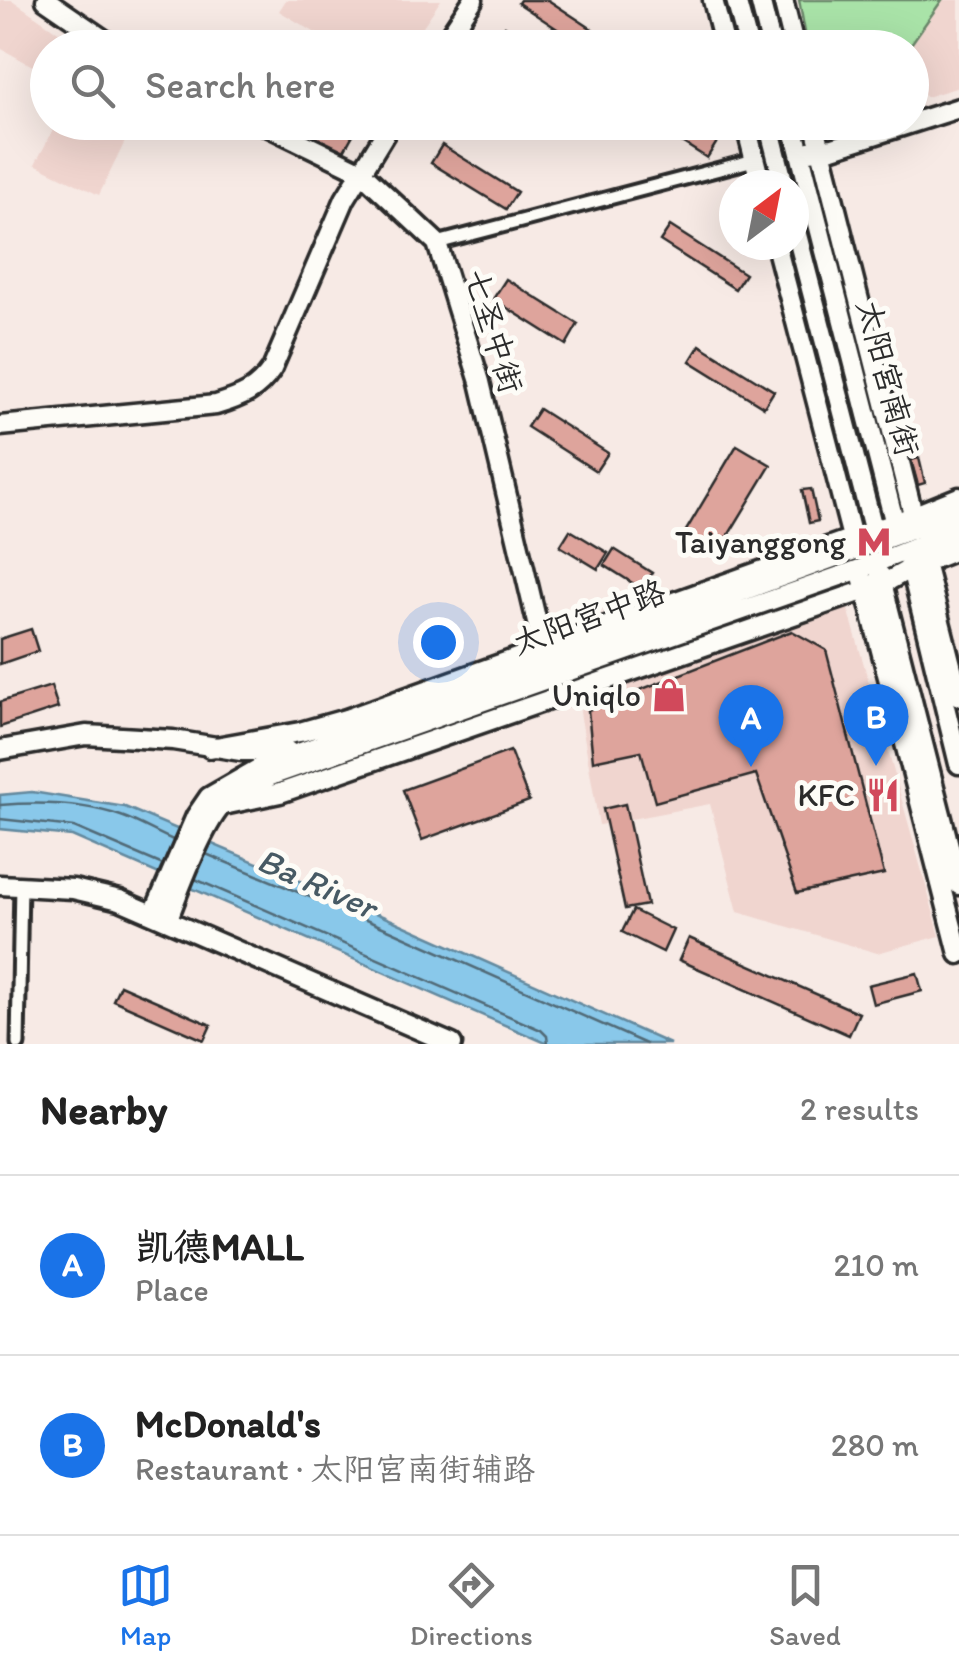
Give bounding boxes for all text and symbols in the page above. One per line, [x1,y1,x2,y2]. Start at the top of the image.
search box [30,30,929,140]
icon: search [65,58,120,113]
text: Search here [145,62,336,108]
north arrow [719,170,809,260]
street label: 七圣中街 [457,264,531,398]
street label: 太阳宫南街 [849,296,927,460]
place label: Taiyanggong [675,523,847,561]
metro station icon: Taiyanggong [855,523,893,561]
street label: 太阳宫中路 [507,572,671,662]
your location [413,617,464,668]
place label: Uniqlo [552,676,641,714]
shop icon: Uniqlo [650,676,688,714]
pin: A [718,684,784,767]
pin: B [844,684,908,766]
place label: KFC [797,776,855,814]
restaurant icon: KFC [864,776,902,814]
water label: Ba River [251,838,386,929]
text: Nearby [40,1084,167,1135]
text: 2 results [800,1090,919,1128]
text: 凯德MALL [135,1224,304,1270]
text: A [62,1246,83,1284]
text: 210 m [833,1246,919,1284]
text: Place [135,1271,209,1309]
text: McDonald's [135,1401,321,1447]
text: B [62,1426,83,1464]
text: 280 m [831,1426,919,1464]
text: Restaurant · 太阳宫南街辅路 [135,1450,535,1488]
tab: Map [118,1558,173,1652]
tab: Directions [410,1558,533,1652]
tab: Saved [769,1558,841,1652]

